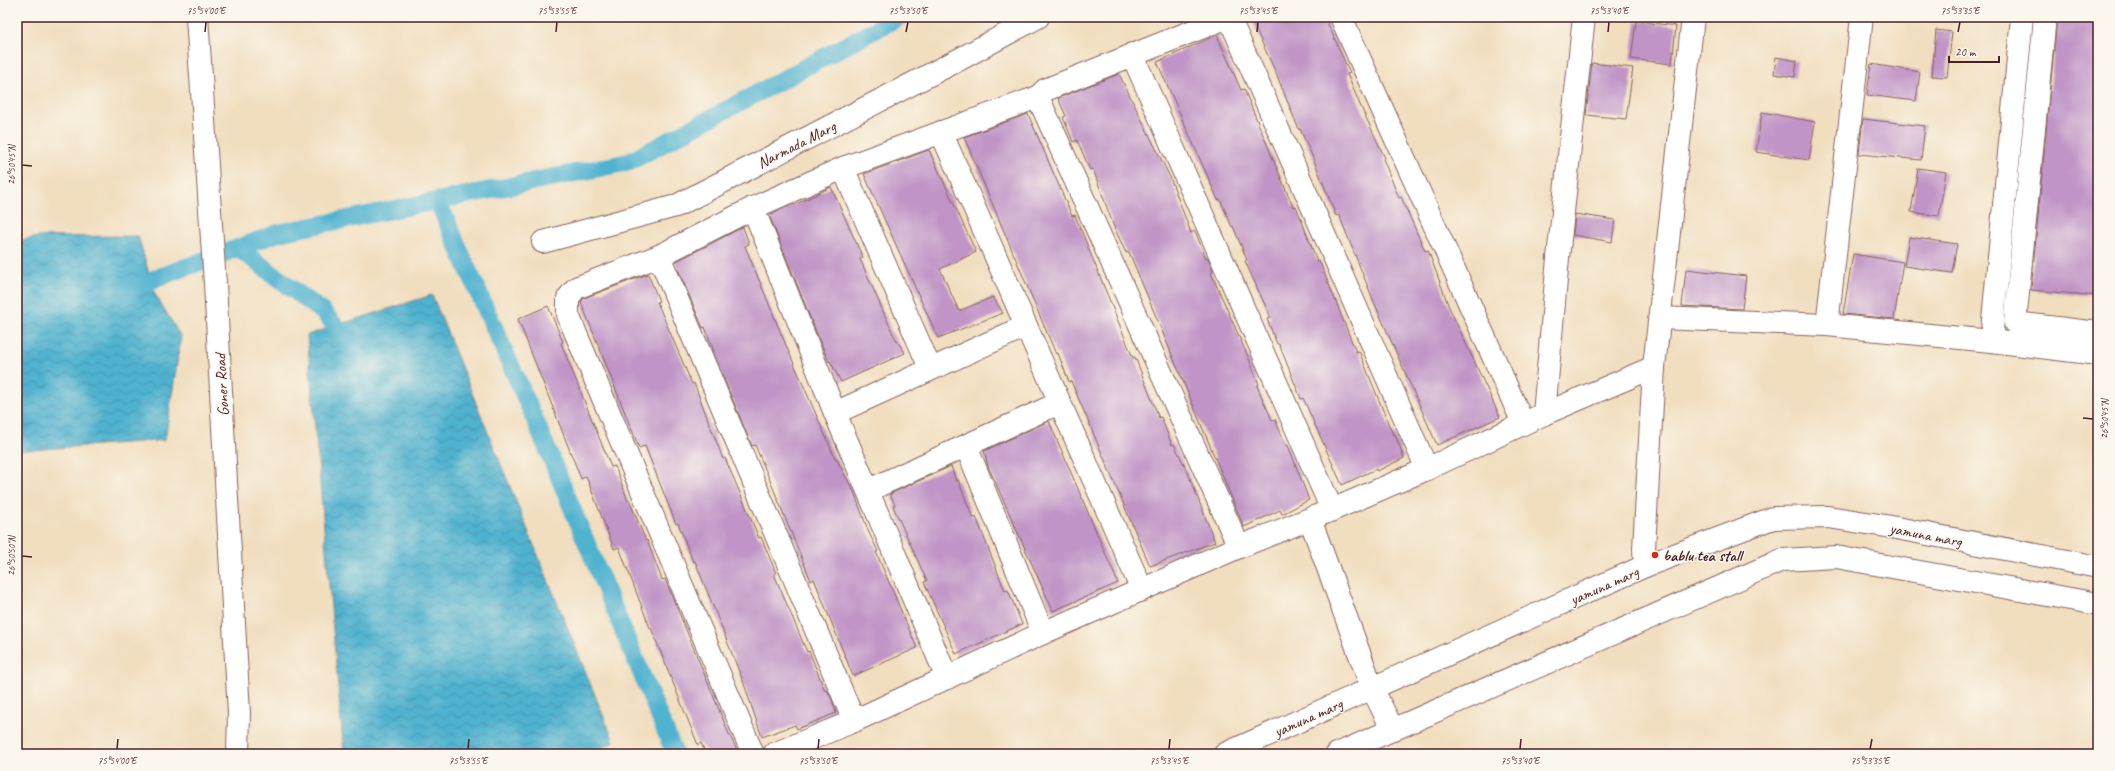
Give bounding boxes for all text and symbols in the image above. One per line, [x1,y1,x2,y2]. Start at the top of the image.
text: 75°54'00"E [187,4,227,17]
text: 75°53'55"E [538,4,578,17]
text: 75°53'50"E [889,4,929,17]
text: 75°53'45"E [1239,4,1279,17]
text: 75°53'40"E [1590,4,1630,17]
text: 75°53'35"E [1941,4,1981,17]
scale bar [1949,38,1999,64]
text: 20 m [1955,44,1977,60]
street label: Narmada Marg [754,116,840,173]
text: 26°50'45"N [5,143,18,185]
street label: Goner Road [210,351,234,417]
text: 26°50'45"N [2098,397,2111,439]
street label: yamuna marg [1887,518,1965,552]
text: 26°50'50"N [5,534,18,576]
place label: bablu tea stall [1663,546,1745,566]
marker: bablu tea stall [1650,550,1660,560]
street label: yamuna marg [1566,561,1643,610]
street label: yamuna marg [1270,693,1347,742]
text: 75°54'00"E [98,754,138,767]
text: 75°53'55"E [449,754,489,767]
text: 75°53'50"E [799,754,839,767]
text: 75°53'45"E [1150,754,1190,767]
text: 75°53'40"E [1501,754,1541,767]
text: 75°53'35"E [1851,754,1891,767]

